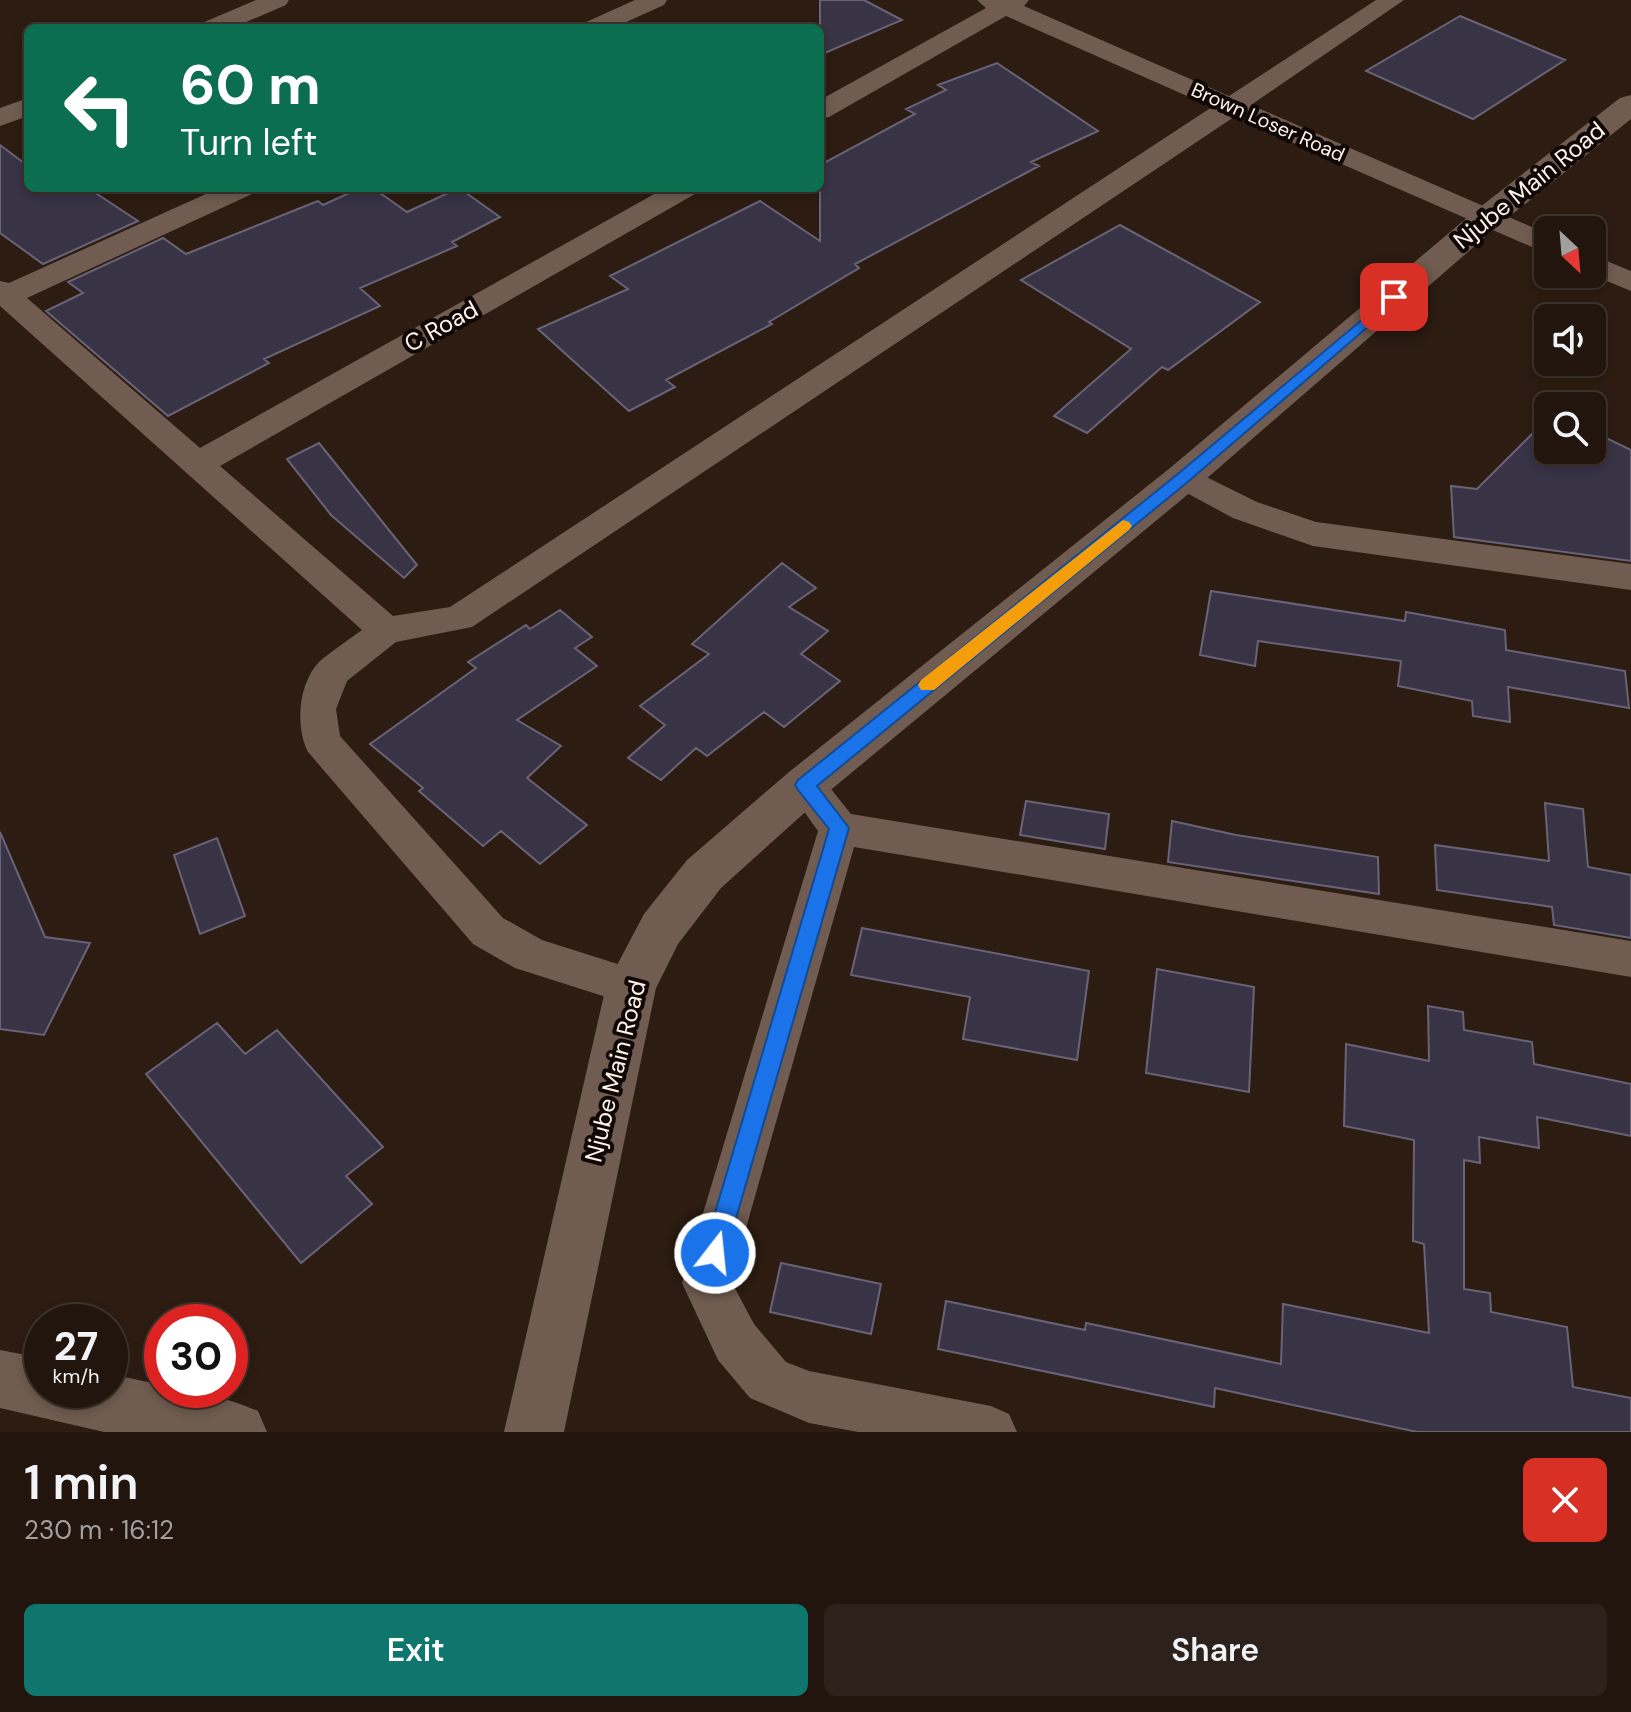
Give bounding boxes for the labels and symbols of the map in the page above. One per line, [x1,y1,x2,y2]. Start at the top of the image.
street label: Brown Loser Road [1187,77,1349,167]
street label: Njube Main Road [1447,114,1611,256]
north arrow [1534,216,1606,288]
pin [1360,263,1428,331]
street label: C Road [399,293,483,359]
street label: Njube Main Road [577,977,653,1165]
position arrow [673,1211,757,1295]
speed limit sign: 30 [144,1304,248,1408]

